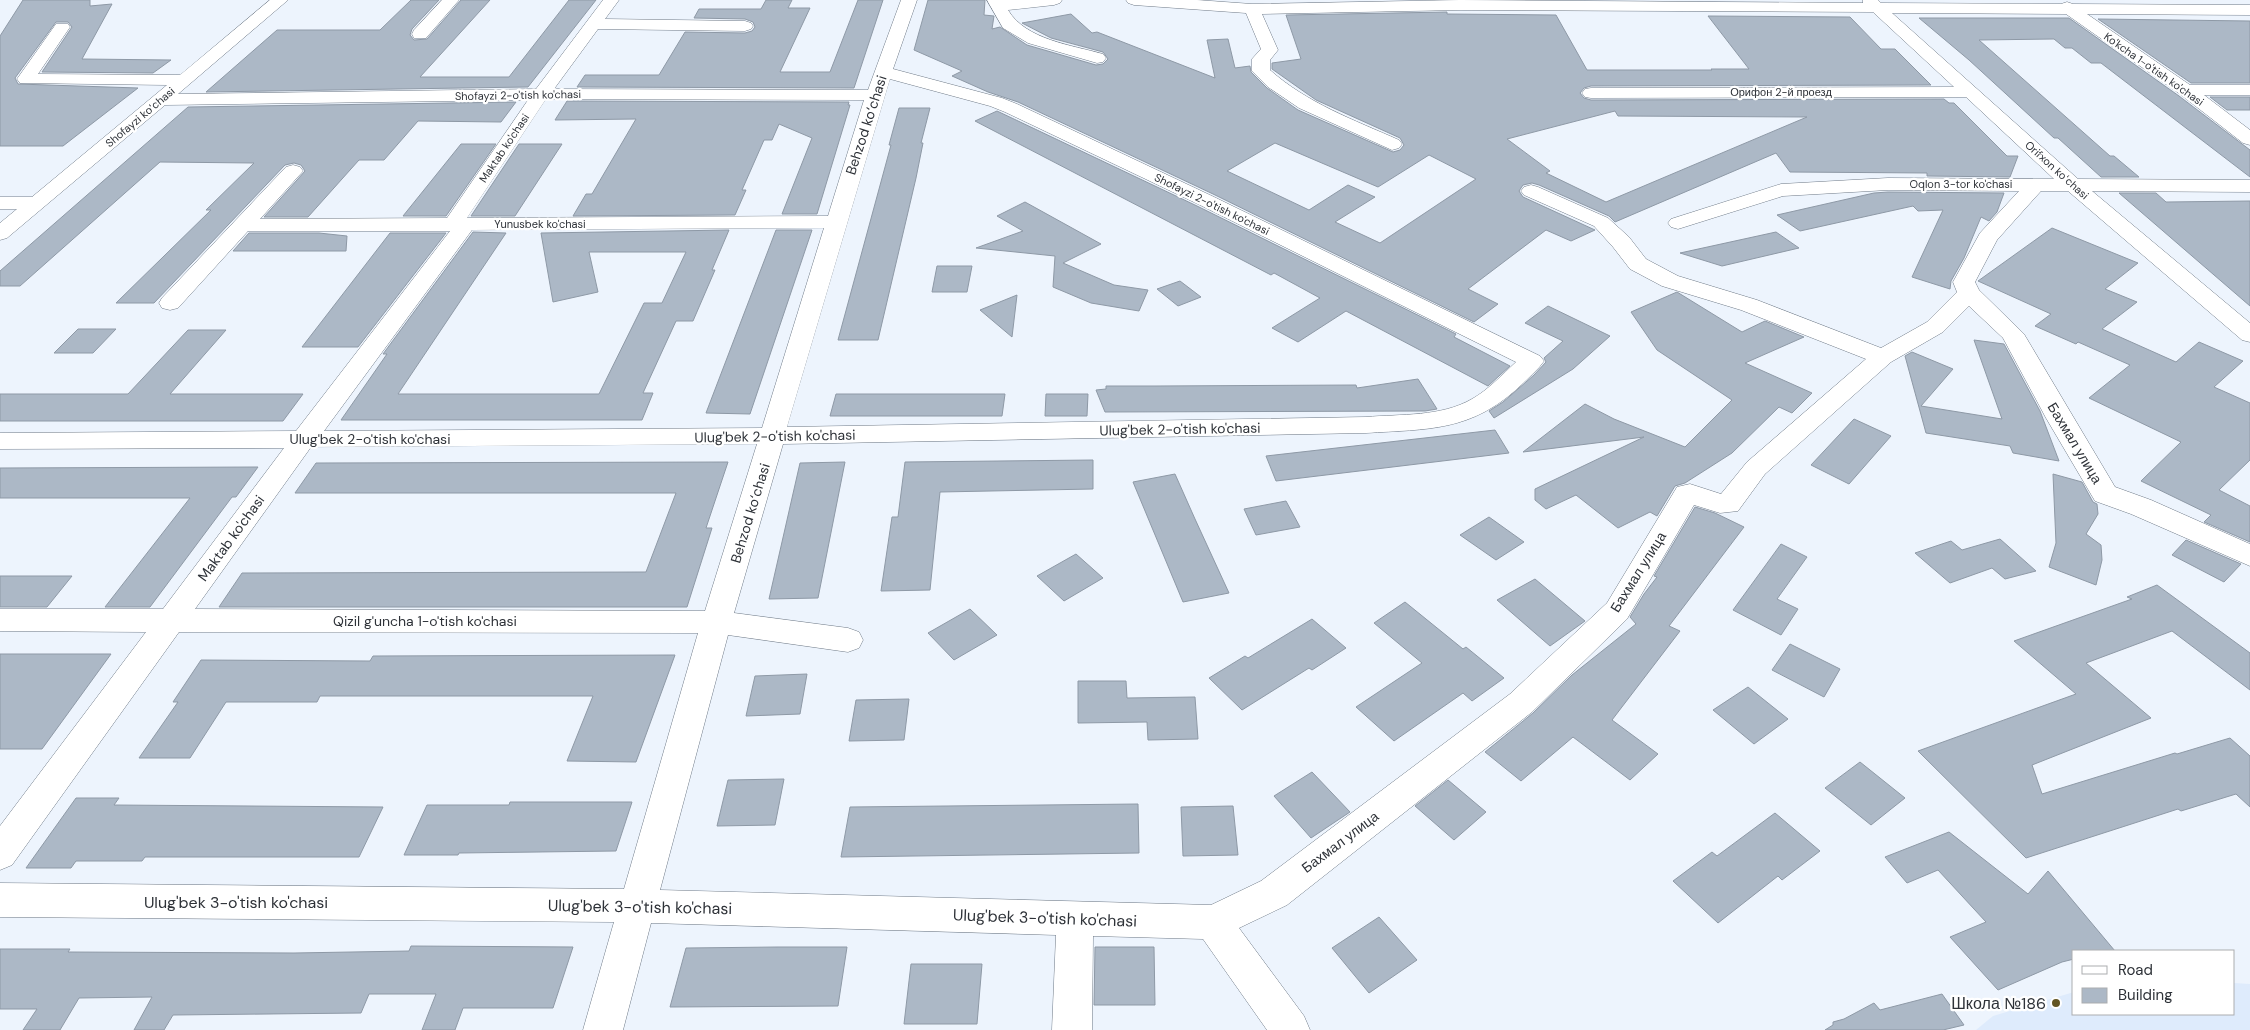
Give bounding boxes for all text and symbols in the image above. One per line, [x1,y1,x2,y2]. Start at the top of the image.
street label: Ko'kcha 1-o'tish ko'chasi [2101,29,2207,109]
street label: Behzod ko‘chasi [841,73,891,177]
street label: Shofayzi koʻchasi [102,84,178,150]
street label: Орифон 2-й проезд [1730,85,1832,99]
street label: Shofayzi 2-o'tish ko'chasi [455,87,581,103]
street label: Maktab ko'chasi [476,111,532,185]
street label: Orifxon koʻchasi [2022,138,2092,202]
street label: Shofayzi 2-o'tish ko'chasi [1152,170,1272,238]
street label: Oqlon 3-tor ko'chasi [1910,177,2013,191]
street label: Yunusbek ko'chasi [494,217,586,231]
street label: Бахмал улица [2044,399,2106,487]
street label: Ulug'bek 2-o'tish ko'chasi [1099,419,1261,439]
street label: Ulug'bek 2-o'tish ko'chasi [694,426,856,446]
street label: Ulug'bek 2-o'tish ko'chasi [290,430,451,448]
street label: Behzod ko‘chasi [726,461,774,565]
street label: Maktab ko'chasi [194,491,268,585]
street label: Бахмал улица [1606,528,1670,616]
street label: Qizil g'uncha 1-o'tish ko'chasi [333,612,517,630]
street label: Бахмал улица [1298,807,1382,877]
street label: Ulug'bek 3-o'tish ko'chasi [144,892,328,913]
street label: Ulug'bek 3-o'tish ko'chasi [548,895,732,919]
street label: Ulug'bek 3-o'tish ko'chasi [953,904,1137,932]
legend [2072,950,2235,1015]
text: Road [2118,960,2153,980]
text: Building [2118,985,2173,1005]
place label: Школа №186 [1951,993,2046,1014]
marker: Школа №186 [2050,997,2062,1009]

